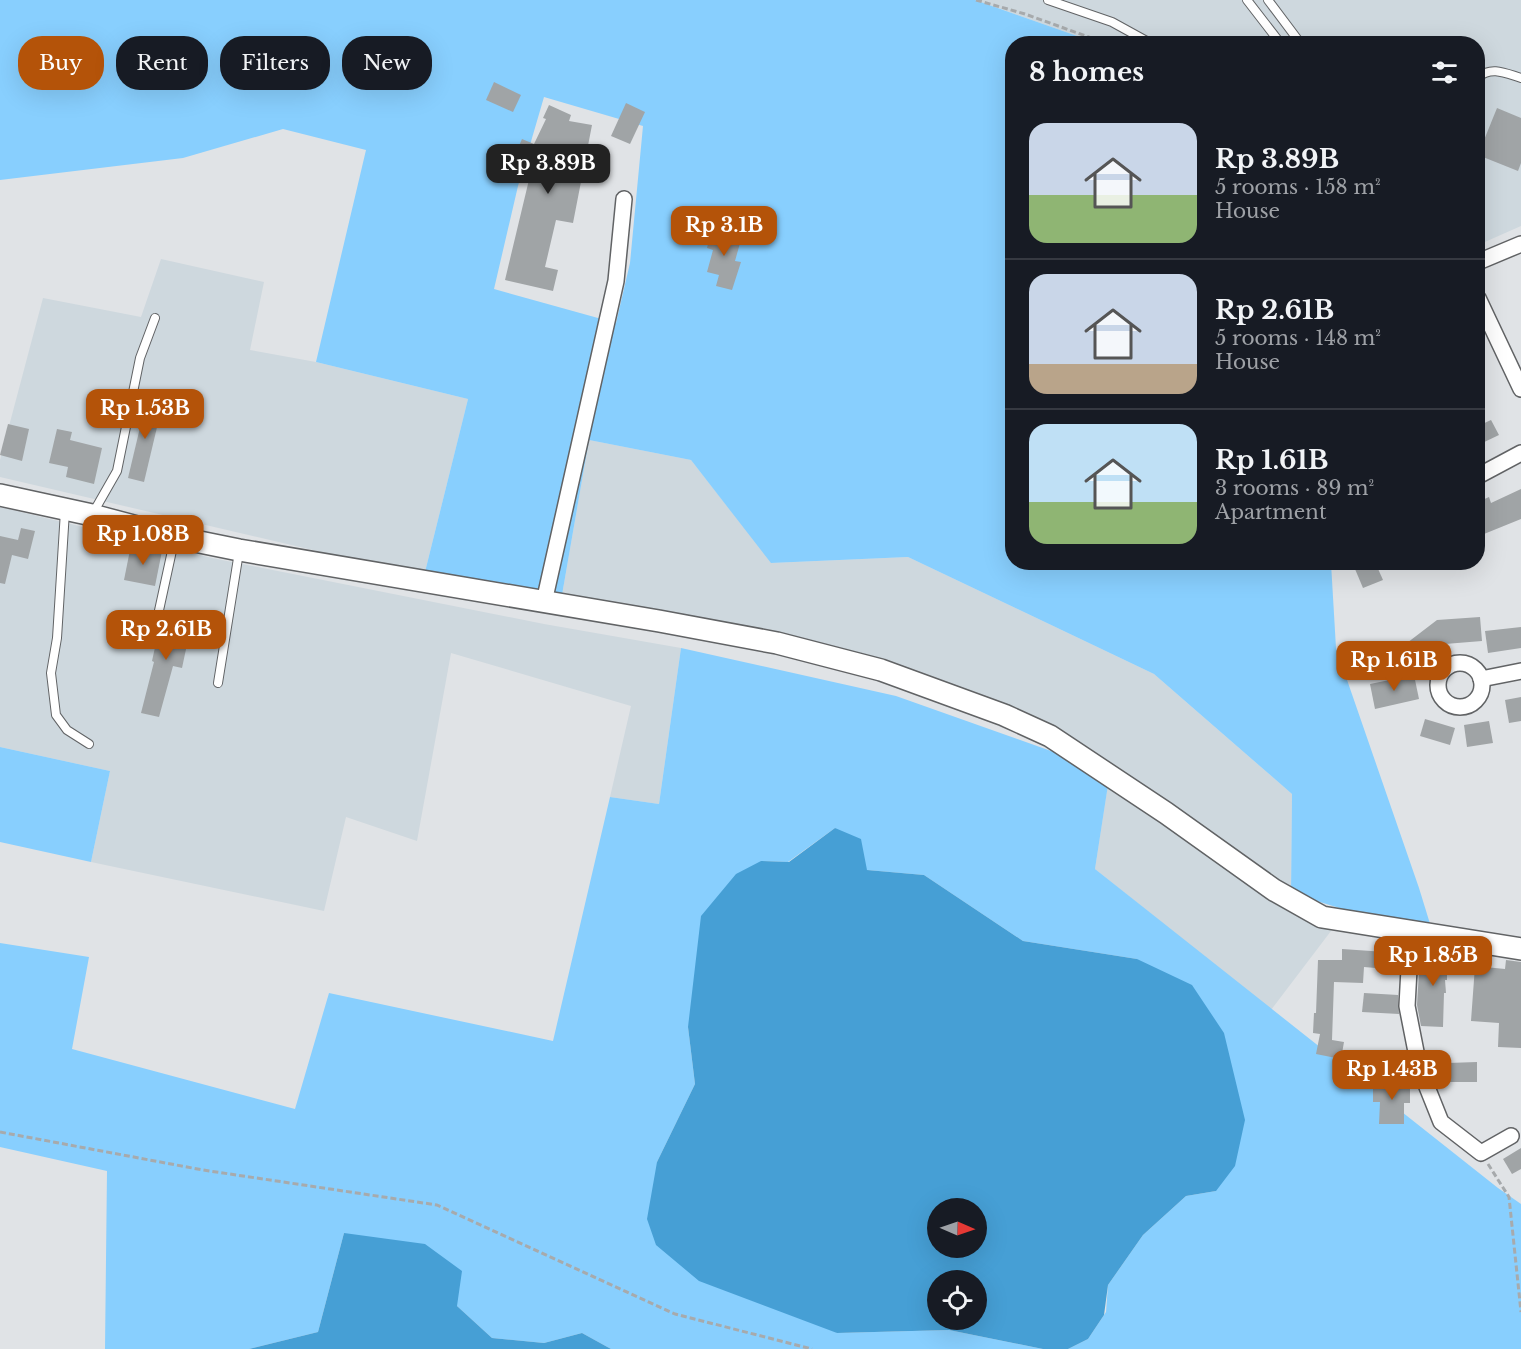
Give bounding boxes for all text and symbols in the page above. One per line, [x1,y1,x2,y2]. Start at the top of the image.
chip: Buy [18,36,104,90]
chip: Rent [116,36,208,90]
chip: Filters [220,36,330,90]
chip: New [342,36,432,90]
text: 8 homes [1029,56,1144,88]
icon: filters [1428,56,1461,89]
text: Rp 3.89B [1215,143,1339,175]
pin: Rp 3.89B [486,144,610,195]
icon: home [1077,147,1149,219]
text: Rp 3.89B [500,151,596,175]
text: 5 rooms · 158 m² [1215,175,1381,199]
text: House [1215,199,1280,223]
pin: Rp 3.1B [669,206,779,257]
text: Rp 3.1B [685,213,763,237]
text: Rp 2.61B [1215,294,1334,326]
icon: home [1077,298,1149,370]
text: 5 rooms · 148 m² [1215,326,1381,350]
text: House [1215,350,1280,374]
pin: Rp 1.53B [83,389,207,440]
text: Rp 1.53B [100,396,190,420]
text: Rp 1.61B [1215,444,1329,476]
icon: home [1077,448,1149,520]
text: 3 rooms · 89 m² [1215,476,1374,500]
text: Apartment [1215,500,1326,524]
pin: Rp 1.08B [81,515,205,566]
text: Rp 1.08B [97,522,189,546]
pin: Rp 2.61B [104,610,228,661]
text: Rp 2.61B [120,617,212,641]
pin: Rp 1.61B [1332,641,1456,692]
text: Rp 1.61B [1350,648,1438,672]
pin: Rp 1.85B [1371,936,1495,987]
text: Rp 1.85B [1388,943,1478,967]
pin: Rp 1.43B [1330,1050,1454,1101]
text: Rp 1.43B [1346,1057,1438,1081]
north arrow [927,1198,987,1258]
map controls [927,1198,987,1330]
button: locate [927,1270,987,1330]

